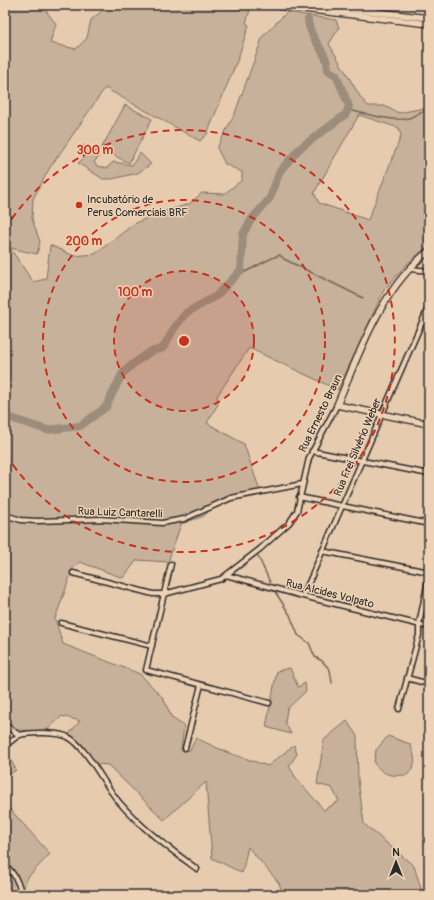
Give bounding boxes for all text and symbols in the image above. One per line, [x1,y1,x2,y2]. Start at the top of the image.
text: 300 m [77,143,114,158]
place label: Incubatório de Perus Comerciais BRF [87,193,188,219]
marker: Incubatório de Perus Comerciais BRF [74,200,84,210]
text: 200 m [66,234,103,249]
text: 100 m [118,285,153,300]
centre of rings [177,334,191,348]
street label: Rua Ernesto Braun [296,372,345,454]
street label: Rua Frei Silvério Weber [331,396,384,498]
street label: Rua Luiz Cantarelli [77,505,163,520]
street label: Rua Alcides Volpato [284,576,375,611]
north arrow [376,842,416,882]
text: N [392,846,400,859]

